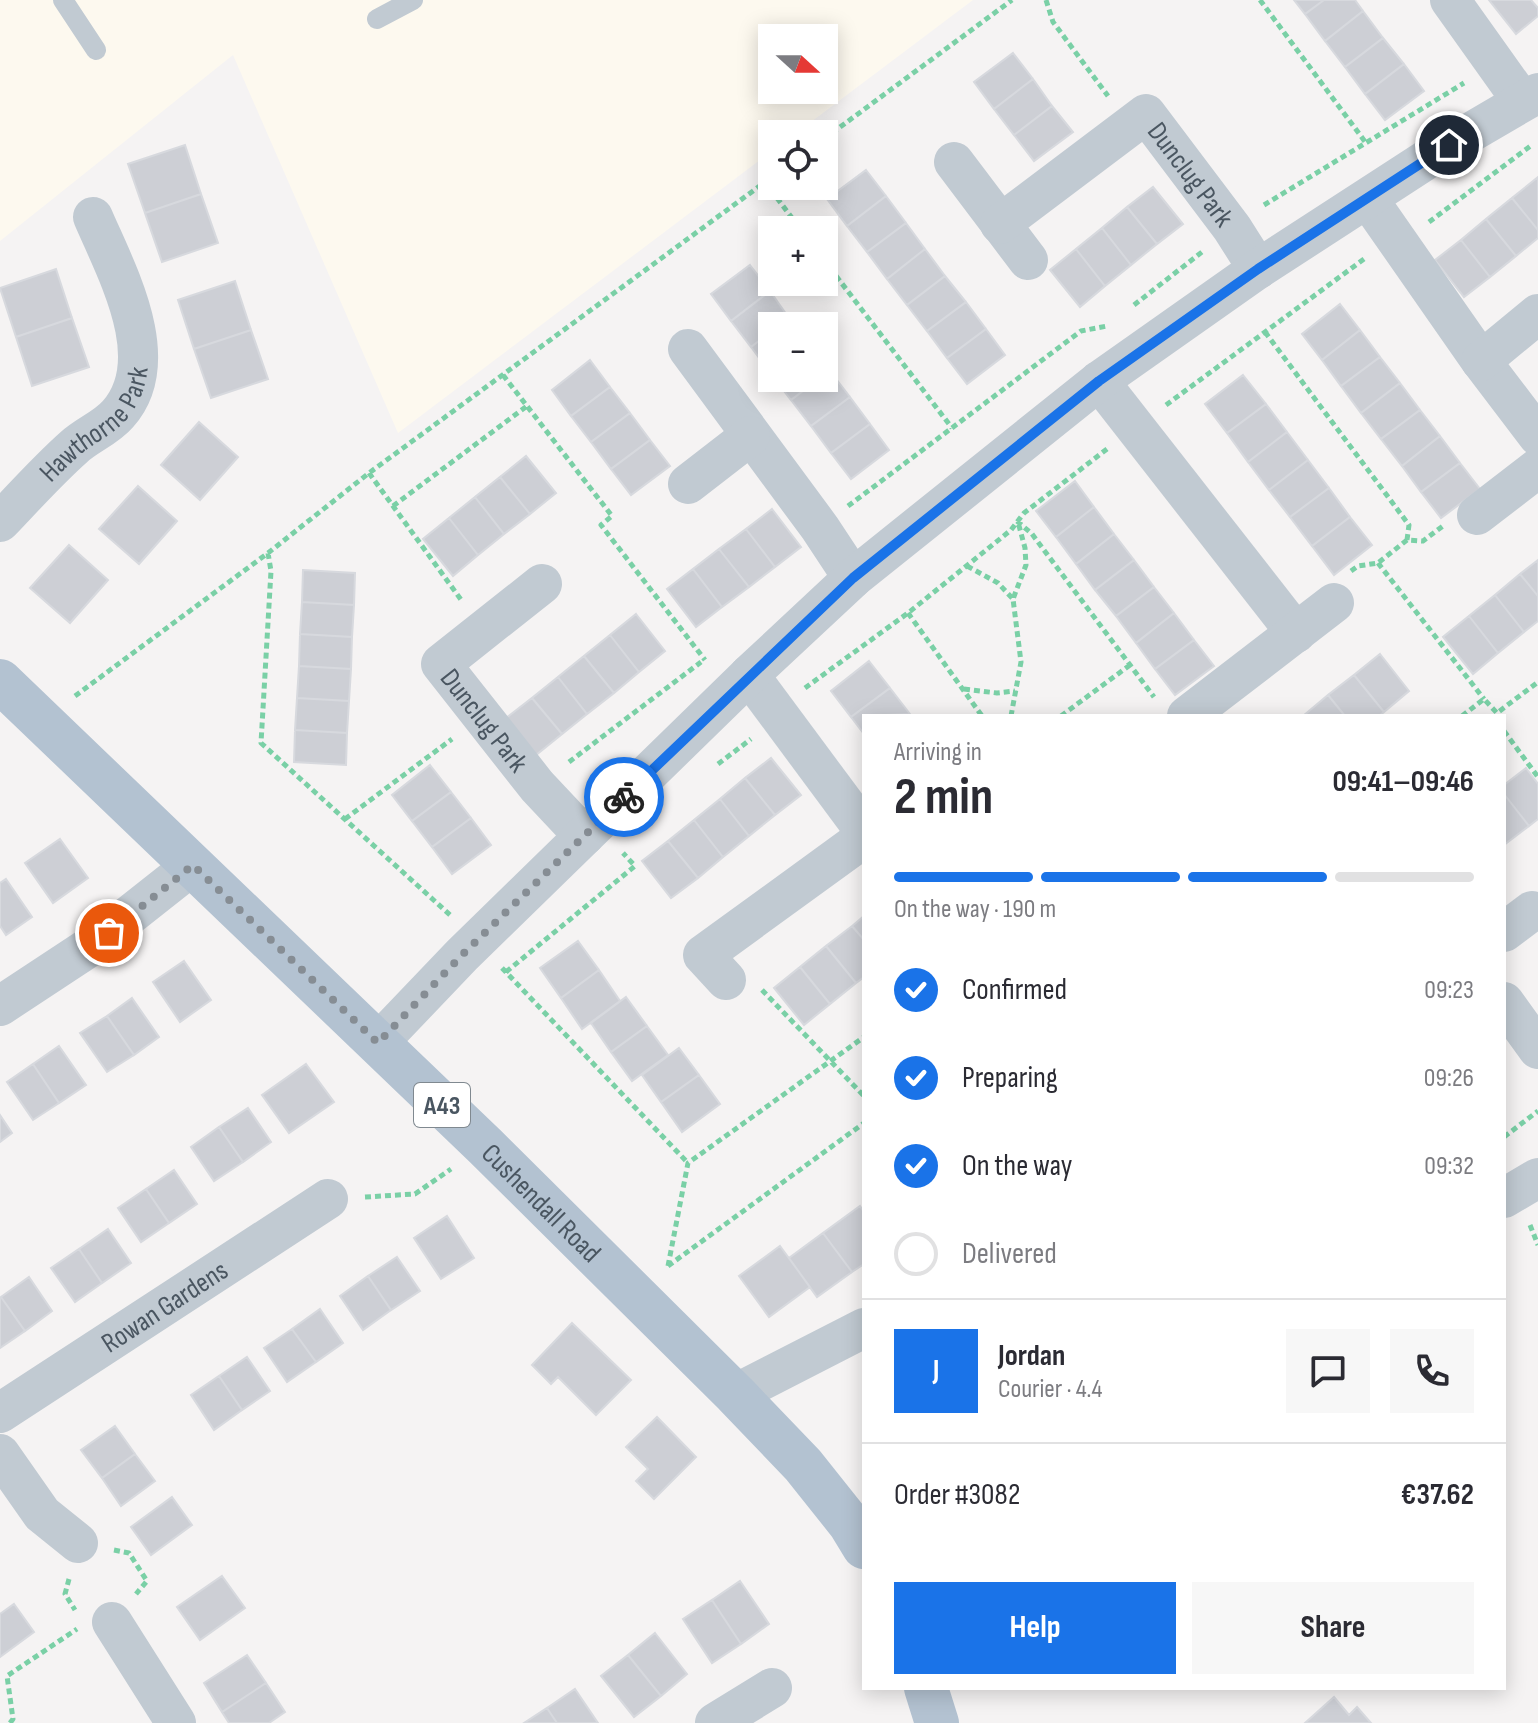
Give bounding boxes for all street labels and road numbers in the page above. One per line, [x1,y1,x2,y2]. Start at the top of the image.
street label: Dunclug Park [1140,116,1240,234]
street label: Hawthorne Park [33,364,156,489]
street label: Dunclug Park [433,663,535,779]
road number: A43 [414,1083,470,1127]
street label: Cushendall Road [474,1137,607,1270]
street label: Rowan Gardens [96,1254,234,1360]

